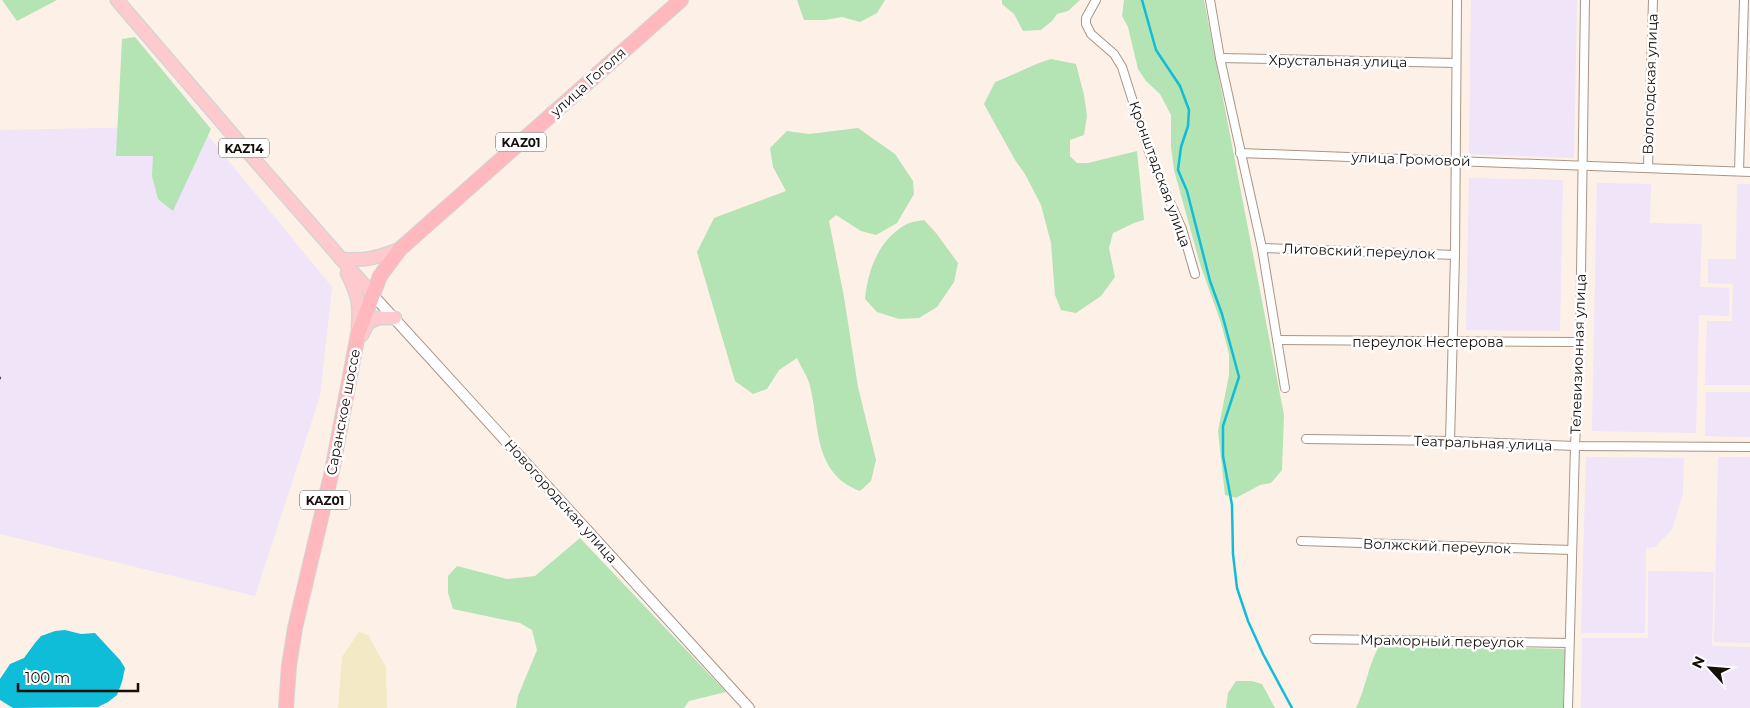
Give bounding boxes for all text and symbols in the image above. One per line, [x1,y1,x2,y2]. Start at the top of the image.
street label: Вологодская улица [1639,13,1661,155]
street label: улица Гоголя [546,43,629,121]
street label: Хрустальная улица [1269,51,1407,71]
street label: Кронштадская улица [1125,98,1195,250]
road number: KАZ01 [496,132,546,152]
road number: KAZ14 [219,138,269,158]
street label: улица Громовой [1350,148,1471,170]
street label: Литовский переулок [1282,239,1436,263]
street label: Телевизионная улица [1566,273,1590,435]
street label: переулок Нестерова [1352,333,1504,351]
street label: Саранское шоссе [322,347,364,477]
street label: Театральная улица [1413,432,1553,454]
street label: Новогородская улица [501,435,621,567]
road number: KAZ01 [300,490,350,510]
street label: Волжский переулок [1363,534,1511,558]
street label: Мраморный переулок [1360,631,1524,651]
north arrow [1685,643,1735,693]
text: N [1688,653,1709,671]
scale bar [18,660,138,692]
text: 100 m [25,668,70,687]

